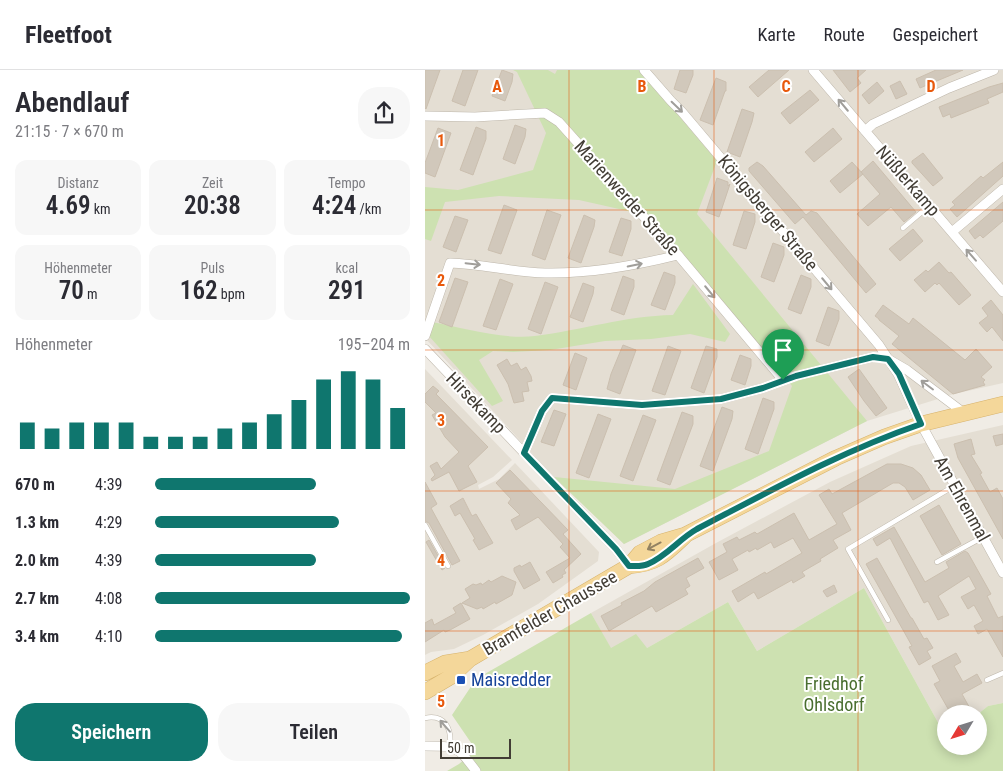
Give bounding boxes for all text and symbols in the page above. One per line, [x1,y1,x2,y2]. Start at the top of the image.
text: Fleetfoot [25,21,112,49]
text: Karte [757,24,796,45]
text: Route [824,24,865,45]
text: Gespeichert [893,24,978,45]
text: A [492,77,502,96]
text: B [638,77,647,96]
text: C [781,77,791,96]
text: D [926,77,936,96]
text: Abendlauf [15,86,129,119]
button: share [358,87,410,139]
one-way arrow [837,98,848,111]
one-way arrow [670,101,683,113]
text: 21:15 · 7 × 670 m [15,122,124,141]
text: 1 [437,131,445,150]
street label: Marienwerder Straße [570,136,685,260]
street label: Nüßlerkamp [872,141,945,220]
street label: Königsberger Straße [714,151,823,275]
text: Distanz [57,175,99,191]
text: Zeit [202,175,223,191]
text: Tempo [328,175,366,191]
text: 4.69 [46,191,91,220]
text: 20:38 [184,191,241,220]
text: 4:24 [312,191,356,220]
text: km [91,201,111,217]
text: /km [356,201,382,217]
one-way arrow [965,248,977,261]
one-way arrow [465,259,481,269]
one-way arrow [626,259,642,269]
text: Höhenmeter [44,260,112,276]
text: Puls [200,260,225,276]
text: kcal [336,260,358,276]
text: 2 [437,271,445,290]
text: 70 [59,276,84,305]
text: 162 [180,276,218,305]
text: 291 [328,276,366,305]
one-way arrow [822,277,833,290]
one-way arrow [704,285,715,298]
text: m [84,286,98,302]
text: bpm [218,286,245,302]
pin [762,329,804,380]
text: Höhenmeter [15,335,93,354]
text: 195–204 m [338,335,410,354]
icon: arrive [769,336,797,364]
street label: Hirsekamp [442,368,511,438]
one-way arrow [920,380,934,390]
text: 3 [437,411,445,430]
street label: Am Ehrenmal [930,452,995,545]
text: 670 m [15,475,55,494]
text: 4:39 [95,475,122,494]
text: 1.3 km [15,513,59,532]
text: 4:29 [95,513,122,532]
one-way arrow [647,542,662,551]
text: 2.0 km [15,551,59,570]
text: 4:39 [95,551,122,570]
text: 4 [437,551,445,570]
street label: Bramfelder Chaussee [479,566,621,660]
text: 2.7 km [15,589,59,608]
text: 4:08 [95,589,122,608]
text: 3.4 km [15,627,59,646]
text: 4:10 [95,627,122,646]
place label: Maisredder [471,669,552,690]
park label: Friedhof Ohlsdorf [803,673,865,715]
marker: Maisredder [455,674,467,686]
text: 5 [437,692,445,711]
button: Speichern [15,703,208,761]
button: Teilen [218,703,410,761]
north arrow [937,705,987,755]
map controls [937,705,987,755]
one-way arrow [439,719,450,732]
scale bar [440,736,511,759]
text: 50 m [447,740,475,756]

